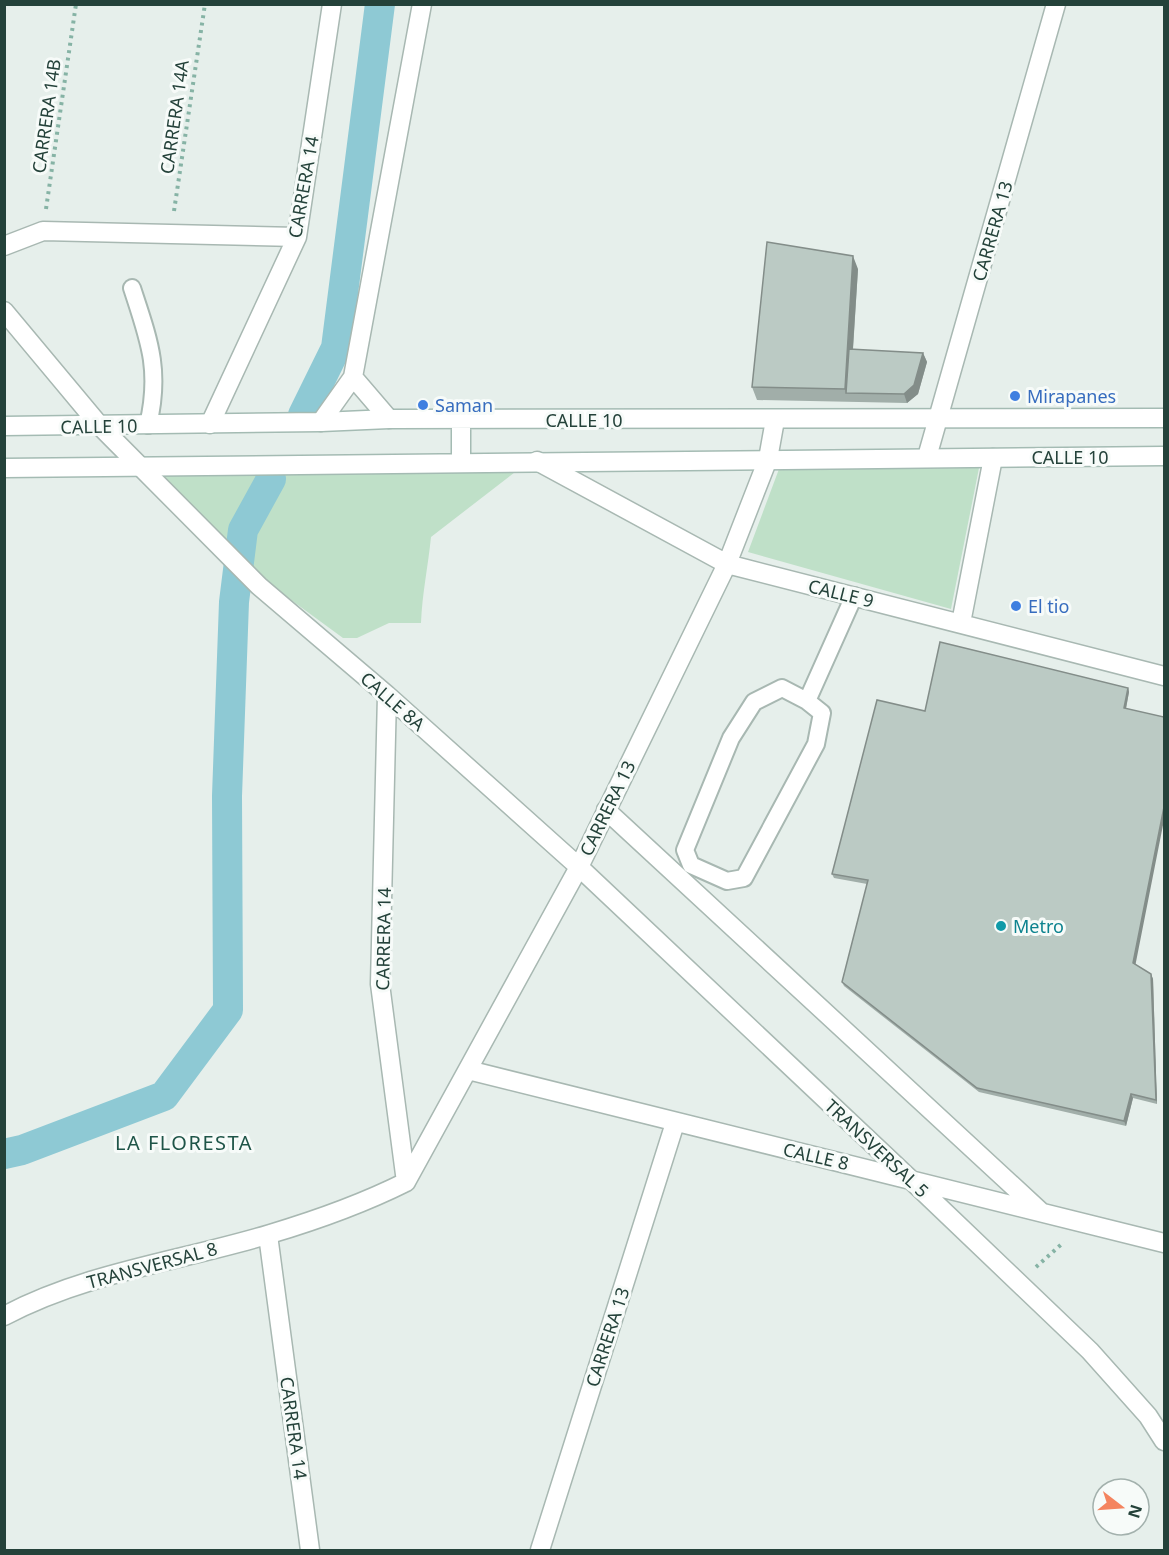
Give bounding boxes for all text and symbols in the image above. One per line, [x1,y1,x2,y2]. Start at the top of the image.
street label: CARRERA 14B [26,57,66,175]
street label: CARRERA 14A [154,58,194,175]
street label: CARRERA 14 [282,134,324,240]
street label: CARRERA 13 [966,178,1018,284]
place label: Mirapanes [1027,384,1116,408]
marker: Mirapanes [1008,389,1022,403]
place label: Saman [435,393,493,417]
marker: Saman [416,398,430,412]
street label: CALLE 10 [545,408,623,432]
street label: CALLE 10 [60,413,138,439]
street label: CALLE 10 [1031,445,1109,469]
street label: CALLE 9 [806,573,876,613]
place label: El tio [1028,594,1069,618]
marker: El tio [1009,599,1023,613]
street label: CALLE 8A [356,666,431,736]
street label: CARRERA 13 [574,756,640,860]
street label: CARRERA 14 [370,887,396,991]
place label: Metro [1013,914,1064,938]
marker: Metro [994,919,1008,933]
street label: TRANSVERSAL 5 [820,1094,934,1202]
district label: LA FLORESTA [115,1129,253,1156]
street label: CALLE 8 [781,1137,851,1175]
street label: TRANSVERSAL 8 [84,1236,220,1294]
street label: CARRERA 13 [580,1284,634,1390]
street label: CARRERA 14 [275,1375,313,1481]
north arrow [1091,1477,1151,1537]
text: N [1123,1502,1148,1521]

